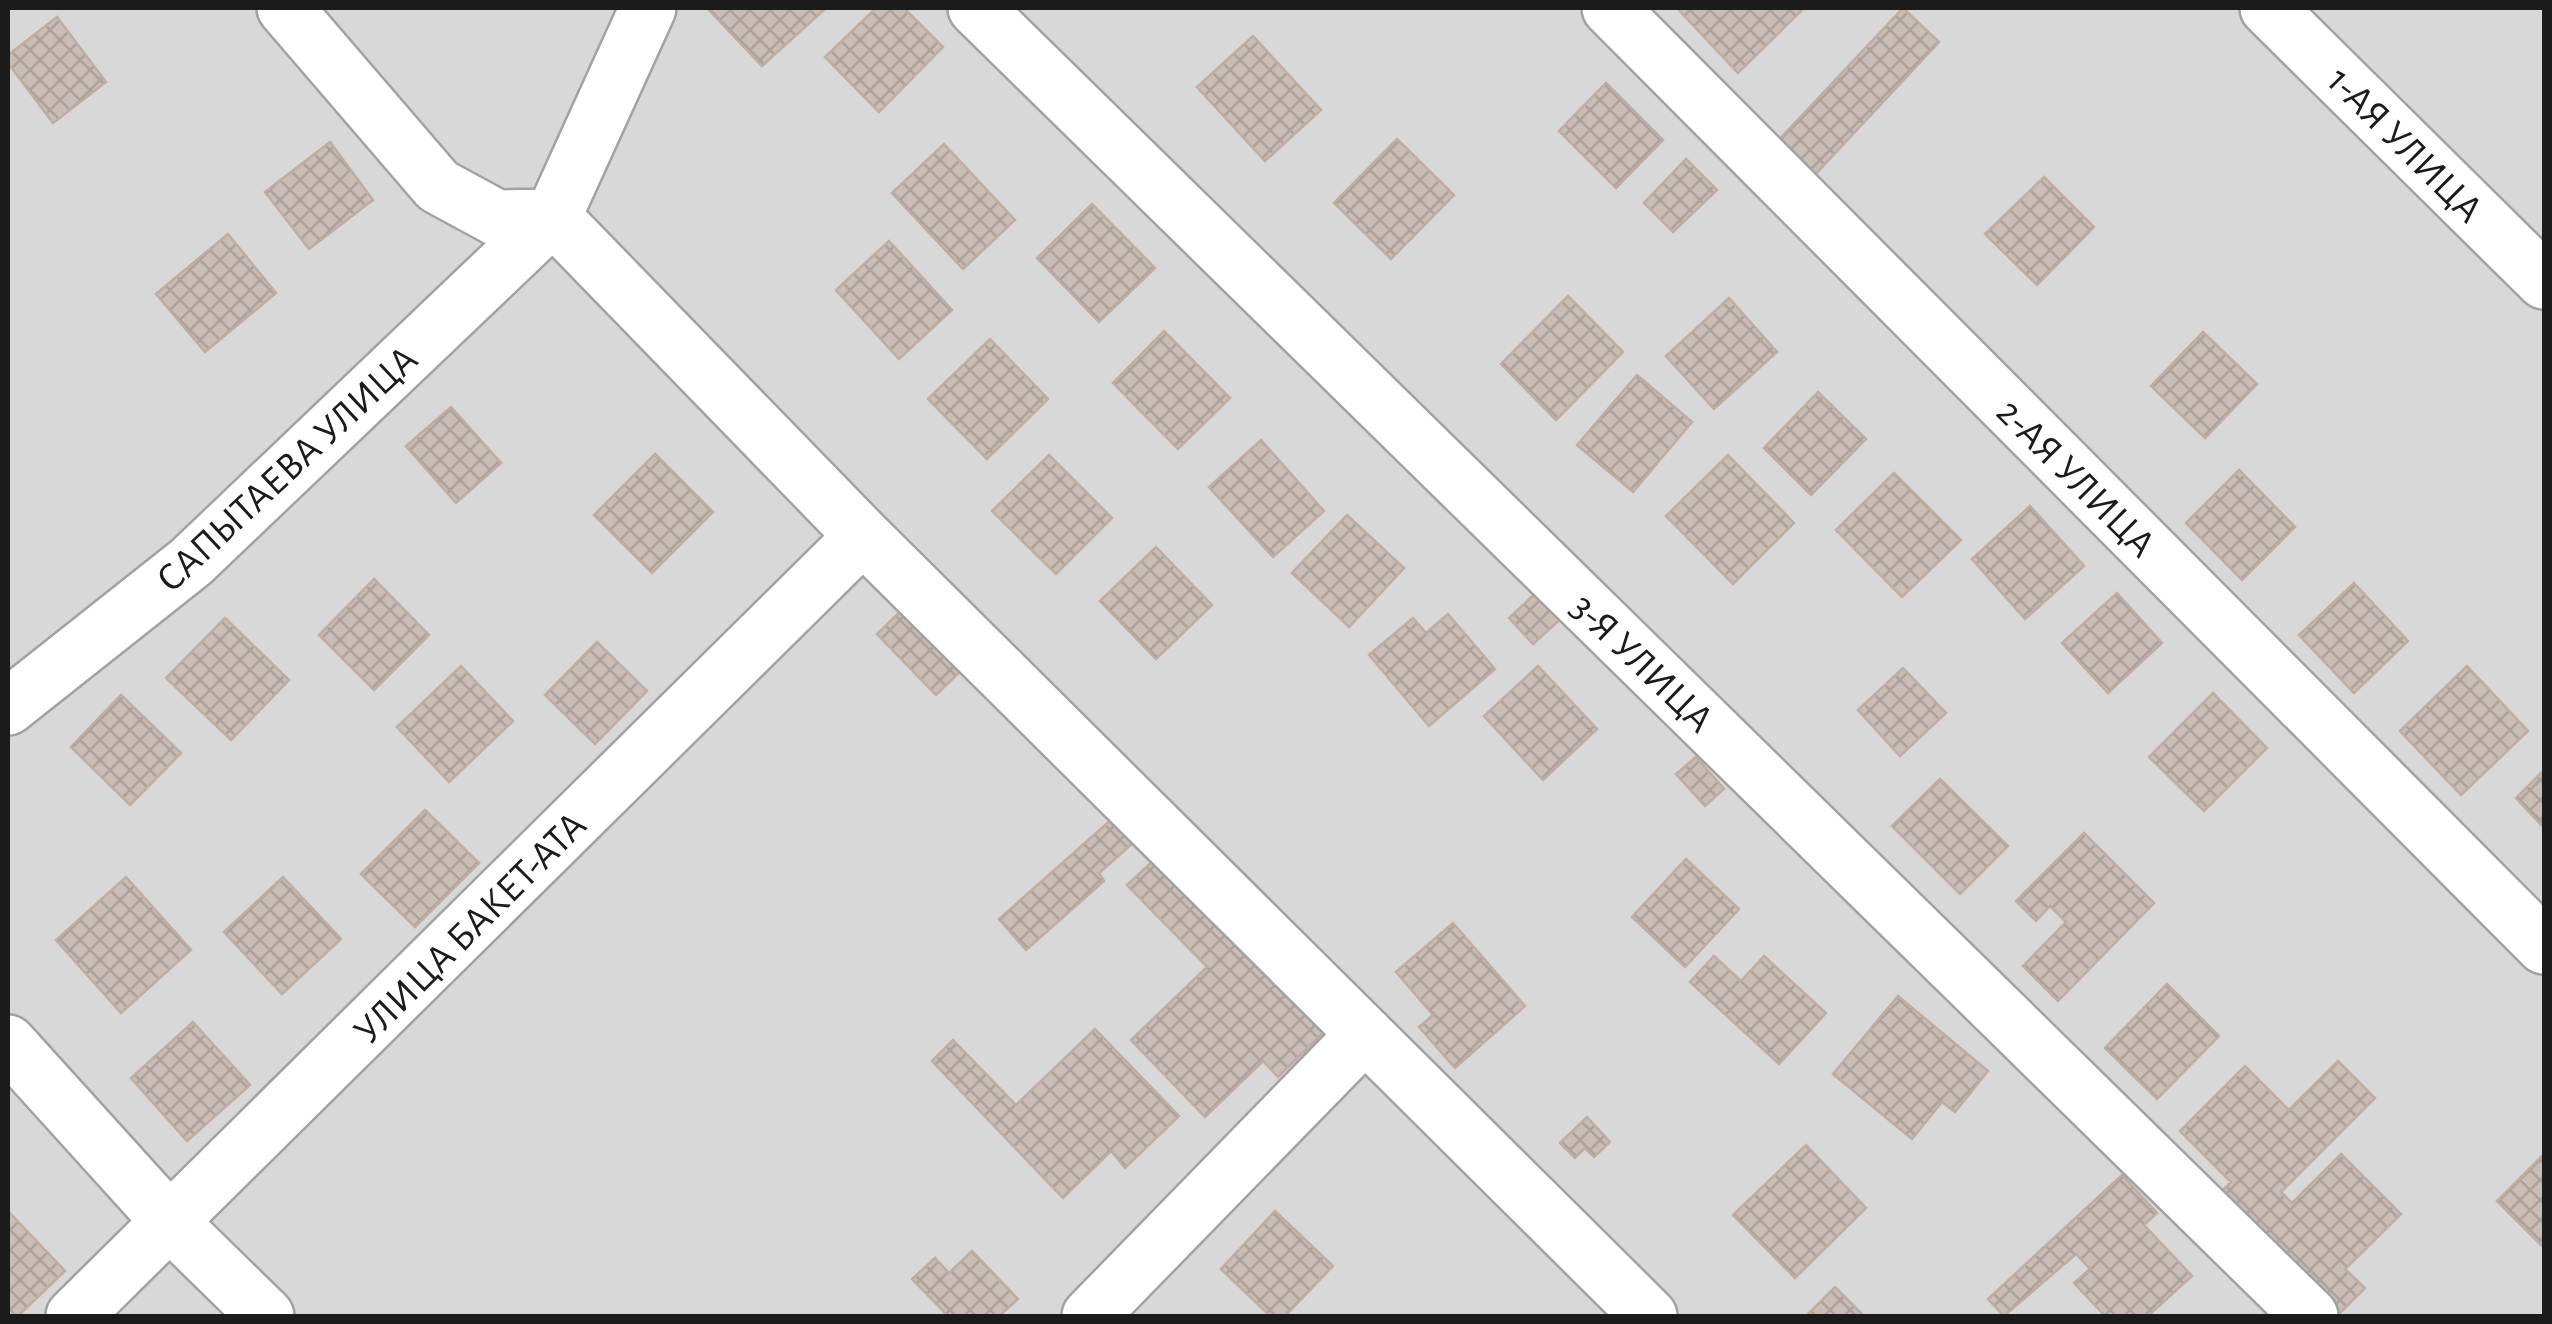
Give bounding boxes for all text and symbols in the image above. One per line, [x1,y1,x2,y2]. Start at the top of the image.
street label: 1-АЯ УЛИЦА [2319,60,2490,231]
street label: САПЫТАЕВА УЛИЦА [149,339,425,600]
street label: 2-АЯ УЛИЦА [1989,392,2162,565]
street label: 3-Я УЛИЦА [1563,586,1720,740]
street label: УЛИЦА БАКЕТ-АТА [347,805,594,1052]

